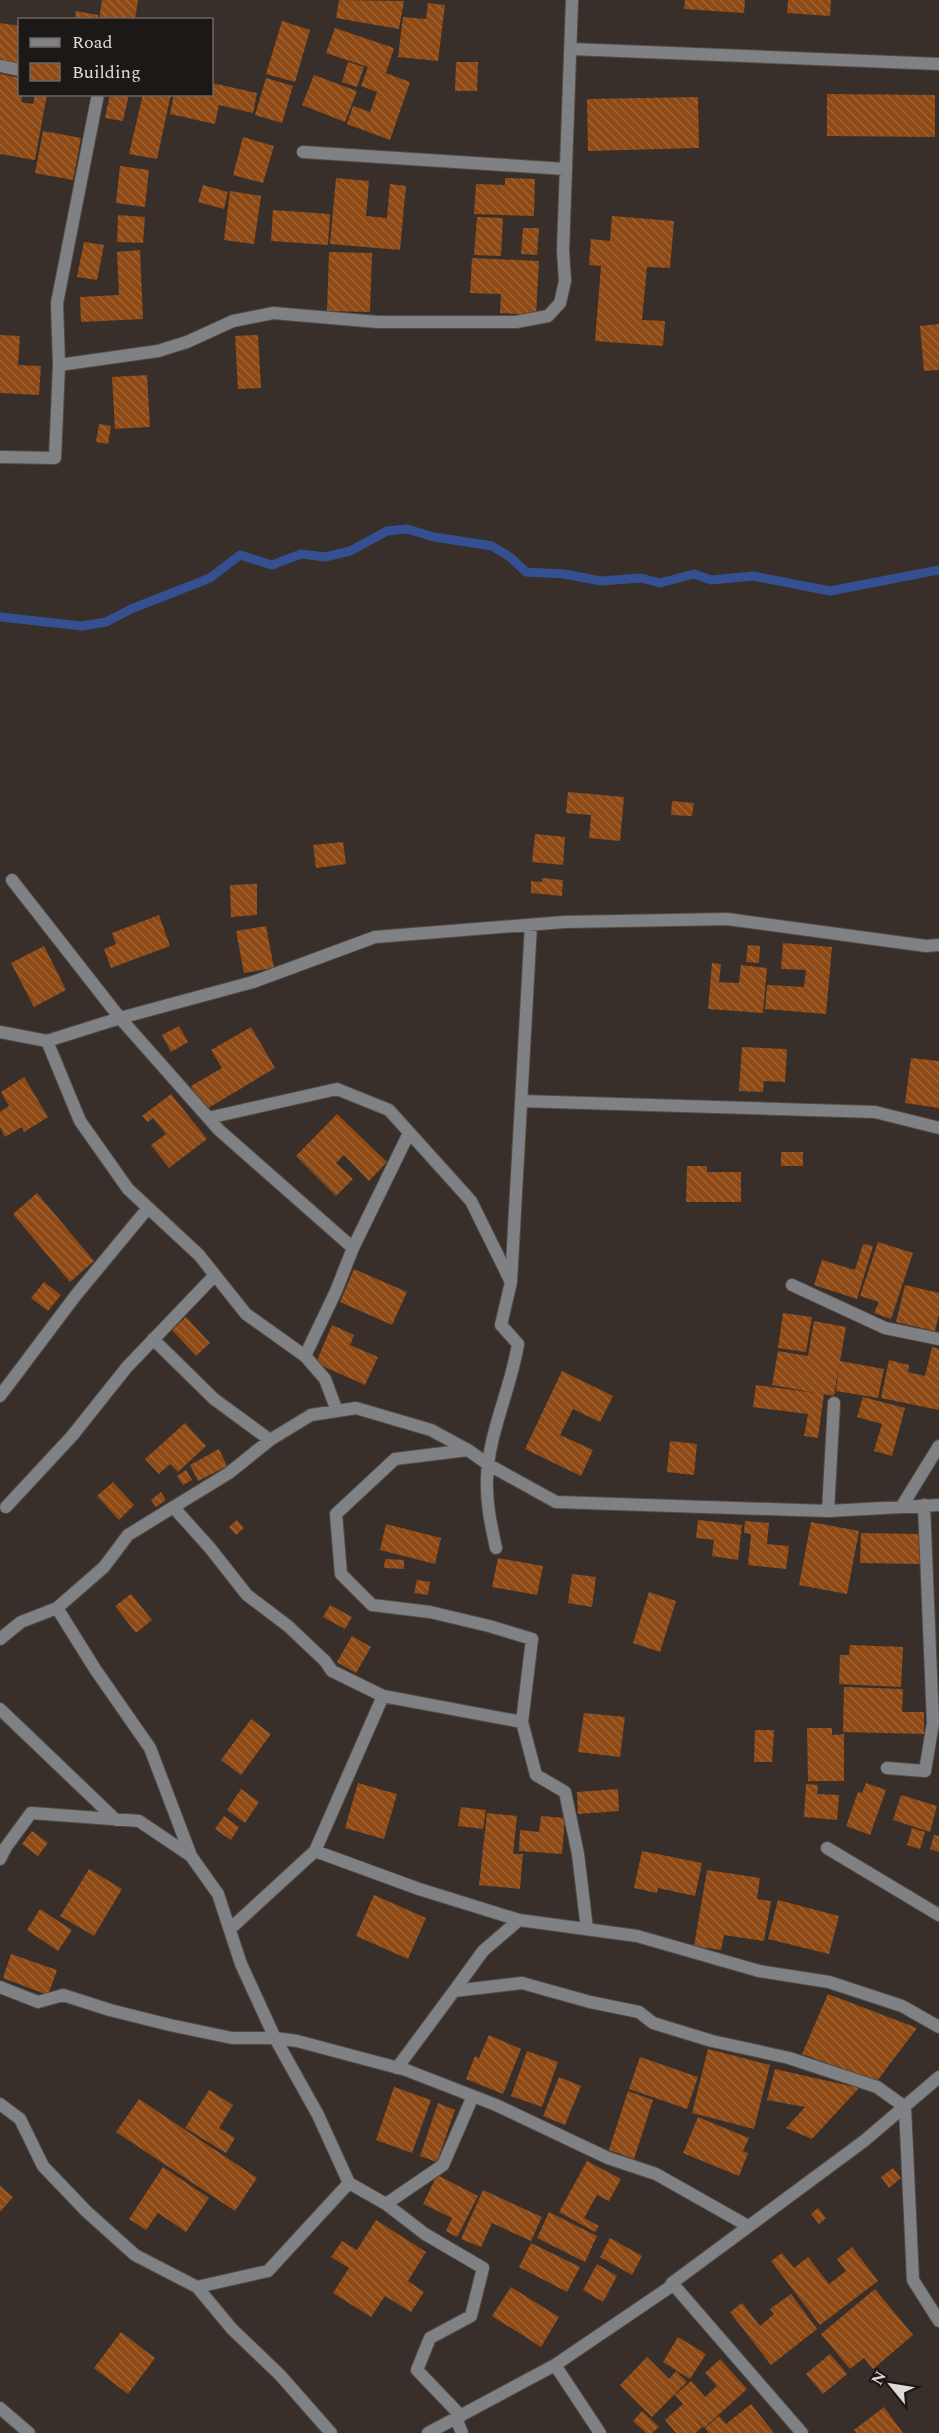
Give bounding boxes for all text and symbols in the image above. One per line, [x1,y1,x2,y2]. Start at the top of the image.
legend [18,18,213,96]
text: Road [72,29,113,56]
text: Building [72,59,141,86]
north arrow [861,2355,921,2415]
text: N [865,2366,893,2390]

